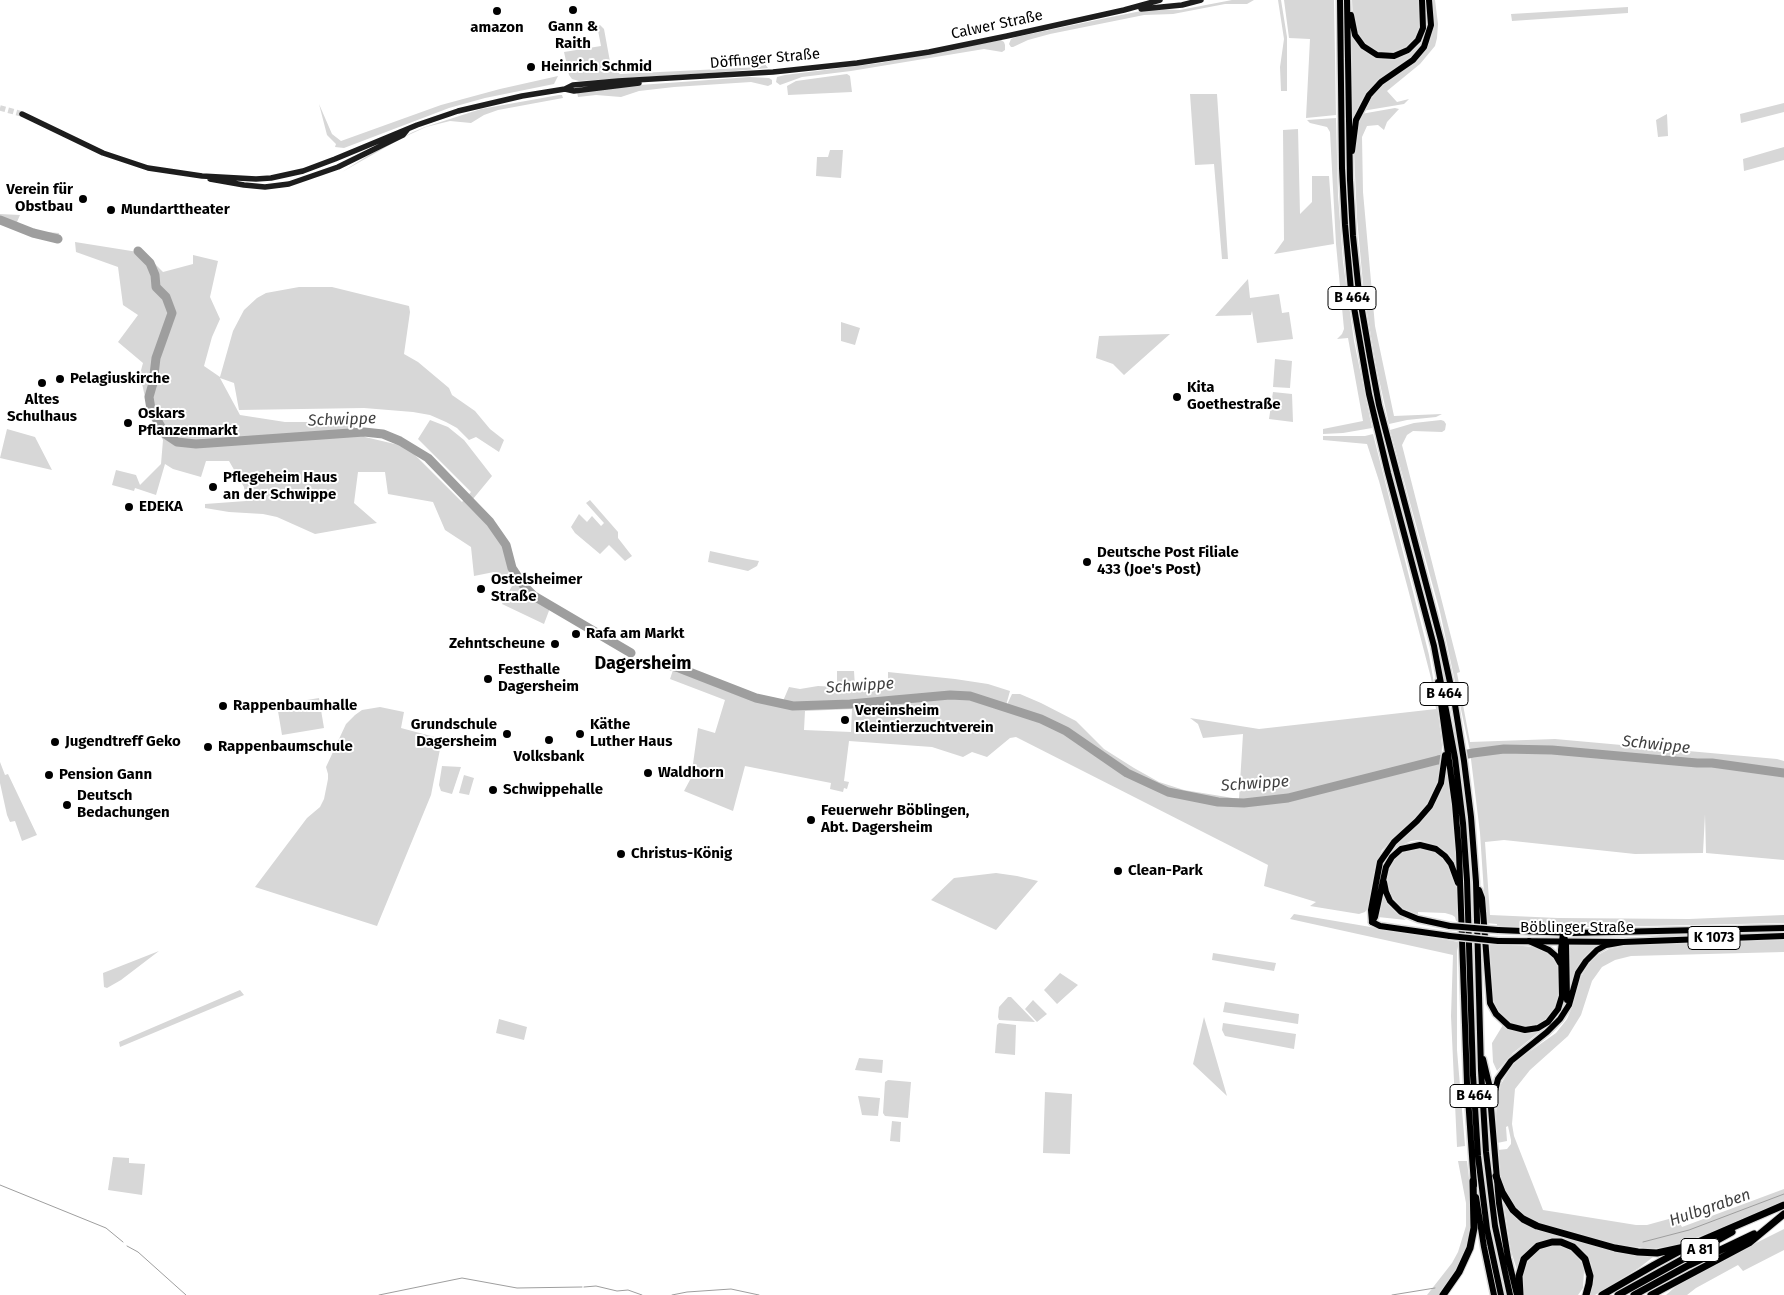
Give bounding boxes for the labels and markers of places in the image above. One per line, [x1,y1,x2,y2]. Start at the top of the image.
marker: Gann & Raith [567,4,579,16]
marker: amazon [491,5,503,17]
place label: Gann & Raith [548,18,598,53]
place label: amazon [470,19,524,37]
place label: Heinrich Schmid [541,58,652,76]
marker: Heinrich Schmid [525,61,537,73]
place label: Verein für Obstbau [6,181,73,216]
marker: Verein für Obstbau [77,193,89,205]
place label: Mundarttheater [121,201,230,219]
marker: Mundarttheater [105,204,117,216]
place label: Pelagiuskirche [70,370,170,388]
marker: Pelagiuskirche [54,373,66,385]
marker: Altes Schulhaus [36,377,48,389]
place label: Kita Goethestraße [1187,379,1281,414]
place label: Altes Schulhaus [7,391,77,426]
marker: Kita Goethestraße [1171,391,1183,403]
place label: Oskars Pflanzenmarkt [138,405,238,440]
marker: Oskars Pflanzenmarkt [122,417,134,429]
place label: Pflegeheim Haus an der Schwippe [223,469,337,504]
marker: Pflegeheim Haus an der Schwippe [207,481,219,493]
place label: EDEKA [139,498,183,516]
marker: EDEKA [123,501,135,513]
place label: Deutsche Post Filiale 433 (Joe's Post) [1097,544,1239,579]
marker: Deutsche Post Filiale 433 (Joe's Post) [1081,556,1093,568]
place label: Ostelsheimer Straße [491,571,582,606]
marker: Ostelsheimer Straße [475,583,487,595]
place label: Rafa am Markt [586,625,685,643]
marker: Rafa am Markt [570,628,582,640]
place label: Zehntscheune [449,635,545,653]
marker: Zehntscheune [549,638,561,650]
place label: Festhalle Dagersheim [498,661,579,696]
marker: Festhalle Dagersheim [482,673,494,685]
place label: Rappenbaumhalle [233,697,357,715]
marker: Rappenbaumhalle [217,700,229,712]
place label: Vereinsheim Kleintierzuchtverein [855,702,994,737]
marker: Vereinsheim Kleintierzuchtverein [839,714,851,726]
place label: Grundschule Dagersheim [411,716,497,751]
place label: Käthe Luther Haus [590,716,672,751]
marker: Grundschule Dagersheim [501,728,513,740]
marker: Käthe Luther Haus [574,728,586,740]
place label: Jugendtreff Geko [65,733,181,751]
marker: Volksbank [543,734,555,746]
marker: Jugendtreff Geko [49,736,61,748]
place label: Rappenbaumschule [218,738,353,756]
marker: Rappenbaumschule [202,741,214,753]
place label: Volksbank [514,748,584,766]
place label: Waldhorn [658,764,724,782]
place label: Pension Gann [59,766,152,784]
marker: Waldhorn [642,767,654,779]
marker: Pension Gann [43,769,55,781]
place label: Schwippehalle [503,781,603,799]
marker: Schwippehalle [487,784,499,796]
place label: Deutsch Bedachungen [77,787,170,822]
marker: Deutsch Bedachungen [61,799,73,811]
place label: Feuerwehr Böblingen, Abt. Dagersheim [821,802,969,837]
marker: Feuerwehr Böblingen, Abt. Dagersheim [805,814,817,826]
place label: Christus-König [631,845,732,863]
marker: Christus-König [615,848,627,860]
place label: Clean-Park [1128,862,1203,880]
marker: Clean-Park [1112,865,1124,877]

